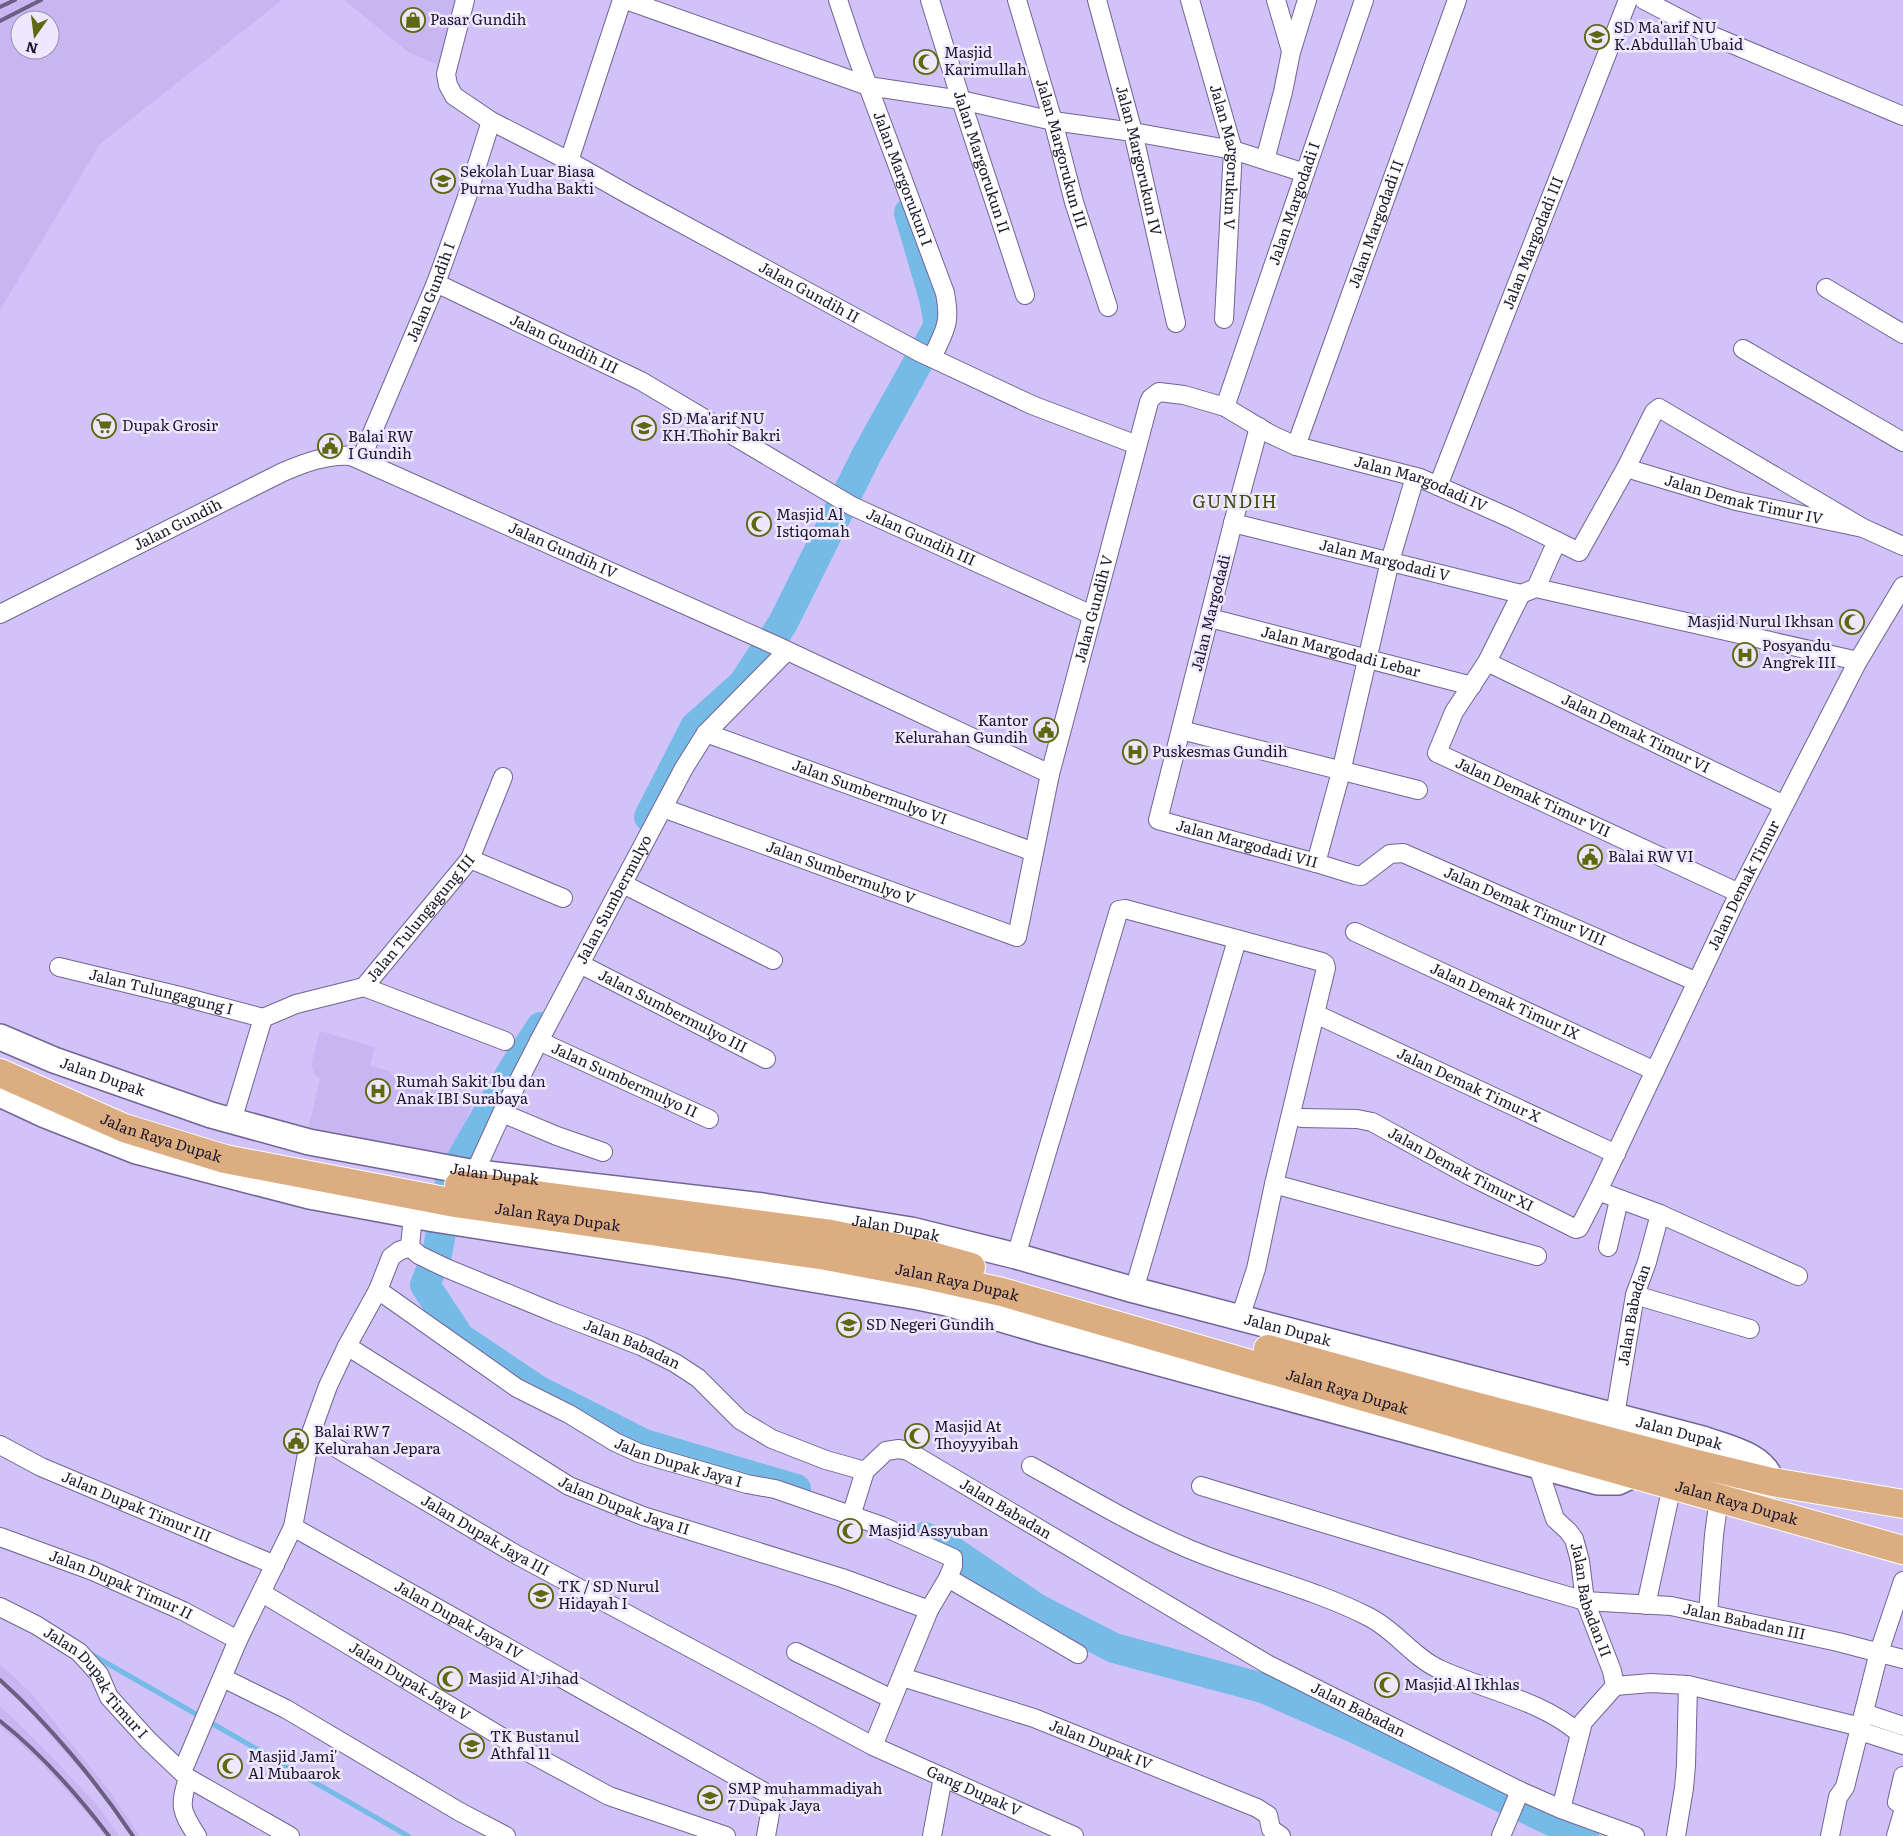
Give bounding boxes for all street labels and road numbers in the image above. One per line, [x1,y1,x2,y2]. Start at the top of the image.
street label: Jalan Margorukun III [1031,75,1095,231]
street label: Jalan Margorukun V [1205,81,1246,230]
street label: Jalan Margorukun IV [1111,83,1169,238]
street label: Jalan Margorukun II [949,88,1017,236]
street label: Jalan Margorukun I [868,107,940,249]
street label: Jalan Margodadi I [1261,138,1325,268]
street label: Jalan Margodadi II [1341,156,1408,291]
street label: Jalan Margodadi III [1495,172,1568,312]
street label: Jalan Gundih I [399,239,460,345]
street label: Jalan Gundih II [755,254,864,328]
street label: Jalan Gundih III [507,307,623,379]
street label: Jalan Margodadi IV [1352,449,1491,517]
street label: Jalan Demak Timur IV [1662,467,1825,529]
street label: Jalan Gundih [129,491,226,555]
street label: Jalan Gundih III [863,501,980,571]
street label: Jalan Gundih IV [505,515,621,583]
street label: Jalan Margodadi V [1317,532,1453,586]
street label: Jalan Gundih V [1067,552,1118,665]
street label: Jalan Margodadi [1184,552,1235,674]
street label: Jalan Margodadi Lebar [1259,619,1423,682]
street label: Jalan Demak Timur VI [1558,687,1715,778]
street label: Jalan Demak Timur VII [1452,750,1615,842]
street label: Jalan Sumbermulyo VI [789,752,951,830]
street label: Jalan Margodadi VII [1174,812,1321,873]
street label: Jalan Demak Timur [1701,816,1784,954]
street label: Jalan Sumbermulyo [569,830,657,968]
street label: Jalan Sumbermulyo V [763,834,919,909]
street label: Jalan Tulungagung III [360,848,480,987]
street label: Jalan Demak Timur VIII [1441,859,1610,951]
street label: Jalan Demak Timur IX [1427,955,1584,1045]
street label: Jalan Tulungagung I [87,962,236,1020]
street label: Jalan Sumbermulyo III [595,962,752,1058]
street label: Jalan Sumbermulyo II [548,1035,702,1122]
street label: Jalan Demak Timur X [1394,1041,1545,1128]
street label: Jalan Dupak [57,1050,150,1101]
street label: Jalan Raya Dupak [97,1106,226,1168]
street label: Jalan Demak Timur XI [1384,1120,1538,1216]
street label: Jalan Dupak [448,1156,541,1190]
street label: Jalan Raya Dupak [493,1196,623,1237]
street label: Jalan Dupak [850,1208,943,1247]
street label: Jalan Raya Dupak [893,1256,1023,1307]
street label: Jalan Babadan [1610,1260,1655,1367]
street label: Jalan Dupak [1242,1306,1335,1351]
street label: Jalan Babadan [581,1312,685,1374]
street label: Jalan Raya Dupak [1283,1362,1412,1420]
street label: Jalan Dupak [1634,1409,1727,1455]
street label: Jalan Dupak Jaya I [611,1430,745,1492]
street label: Jalan Dupak Timur III [59,1464,215,1547]
street label: Jalan Dupak Jaya II [554,1469,693,1540]
street label: Jalan Babadan [956,1471,1057,1544]
street label: Jalan Raya Dupak [1673,1473,1802,1530]
street label: Jalan Dupak Jaya III [417,1488,554,1580]
street label: Jalan Babadan II [1565,1539,1619,1660]
street label: Jalan Dupak Timur II [46,1543,198,1624]
street label: Jalan Dupak Jaya IV [391,1573,528,1664]
street label: Jalan Babadan III [1681,1596,1808,1645]
street label: Jalan Dupak Timur I [40,1620,154,1743]
street label: Jalan Dupak Jaya V [345,1635,475,1726]
street label: Jalan Babadan [1307,1675,1410,1742]
street label: Jalan Dupak IV [1046,1712,1156,1775]
street label: Gang Dupak V [923,1758,1026,1821]

